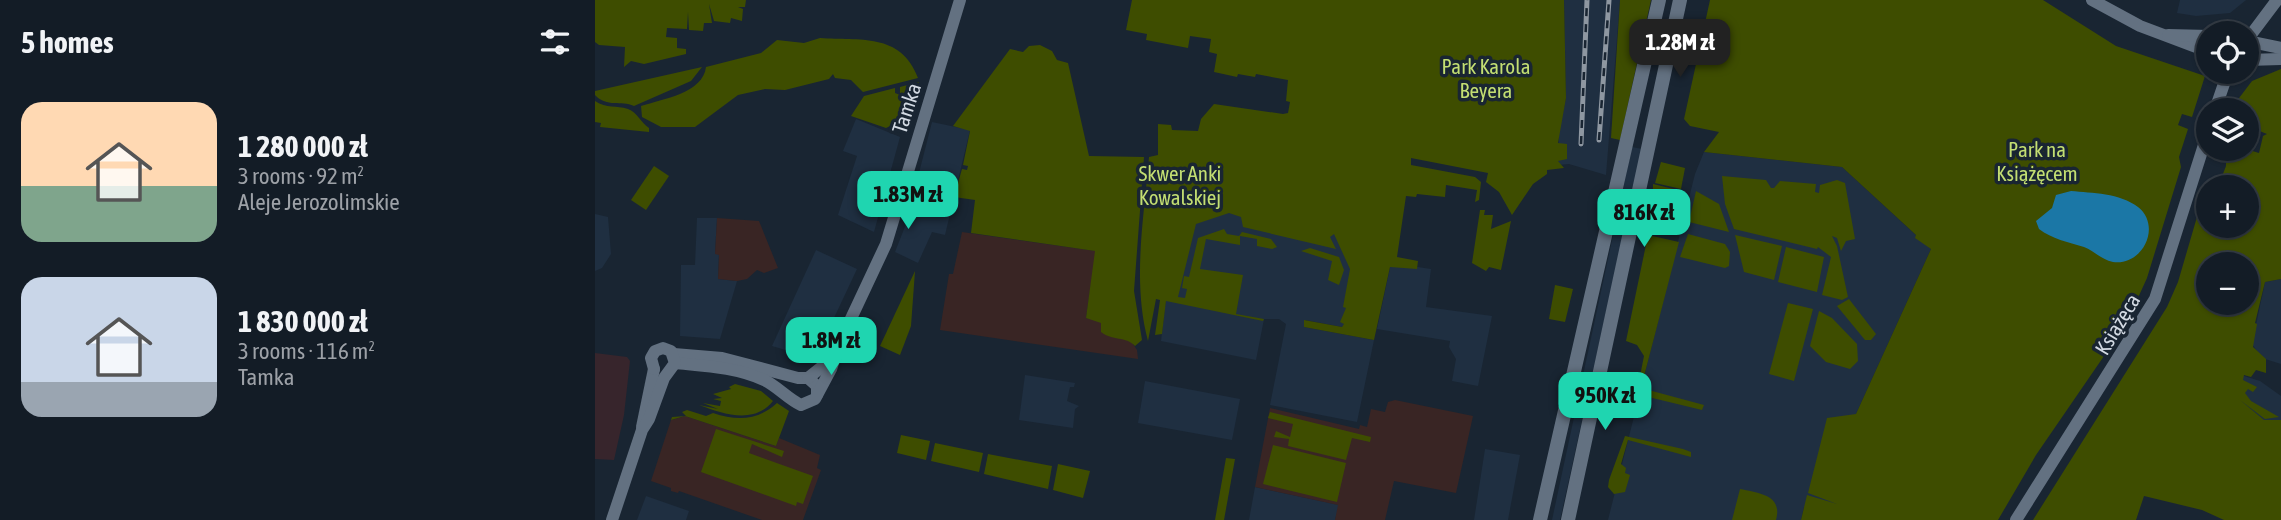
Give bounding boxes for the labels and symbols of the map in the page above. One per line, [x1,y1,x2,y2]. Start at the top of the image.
pin: 1.28M zł [1608,20,1752,79]
park label: Park Karola Beyera [1442,54,1530,102]
street label: Tamka [887,80,925,136]
park label: Park na Książęcem [1996,137,2078,185]
park label: Skwer Anki Kowalskiej [1139,161,1221,209]
pin: 1.83M zł [836,172,980,231]
pin: 816K zł [1579,190,1709,249]
street label: Książęca [2090,289,2144,359]
pin: 1.8M zł [766,318,896,377]
pin: 950K zł [1540,372,1670,432]

